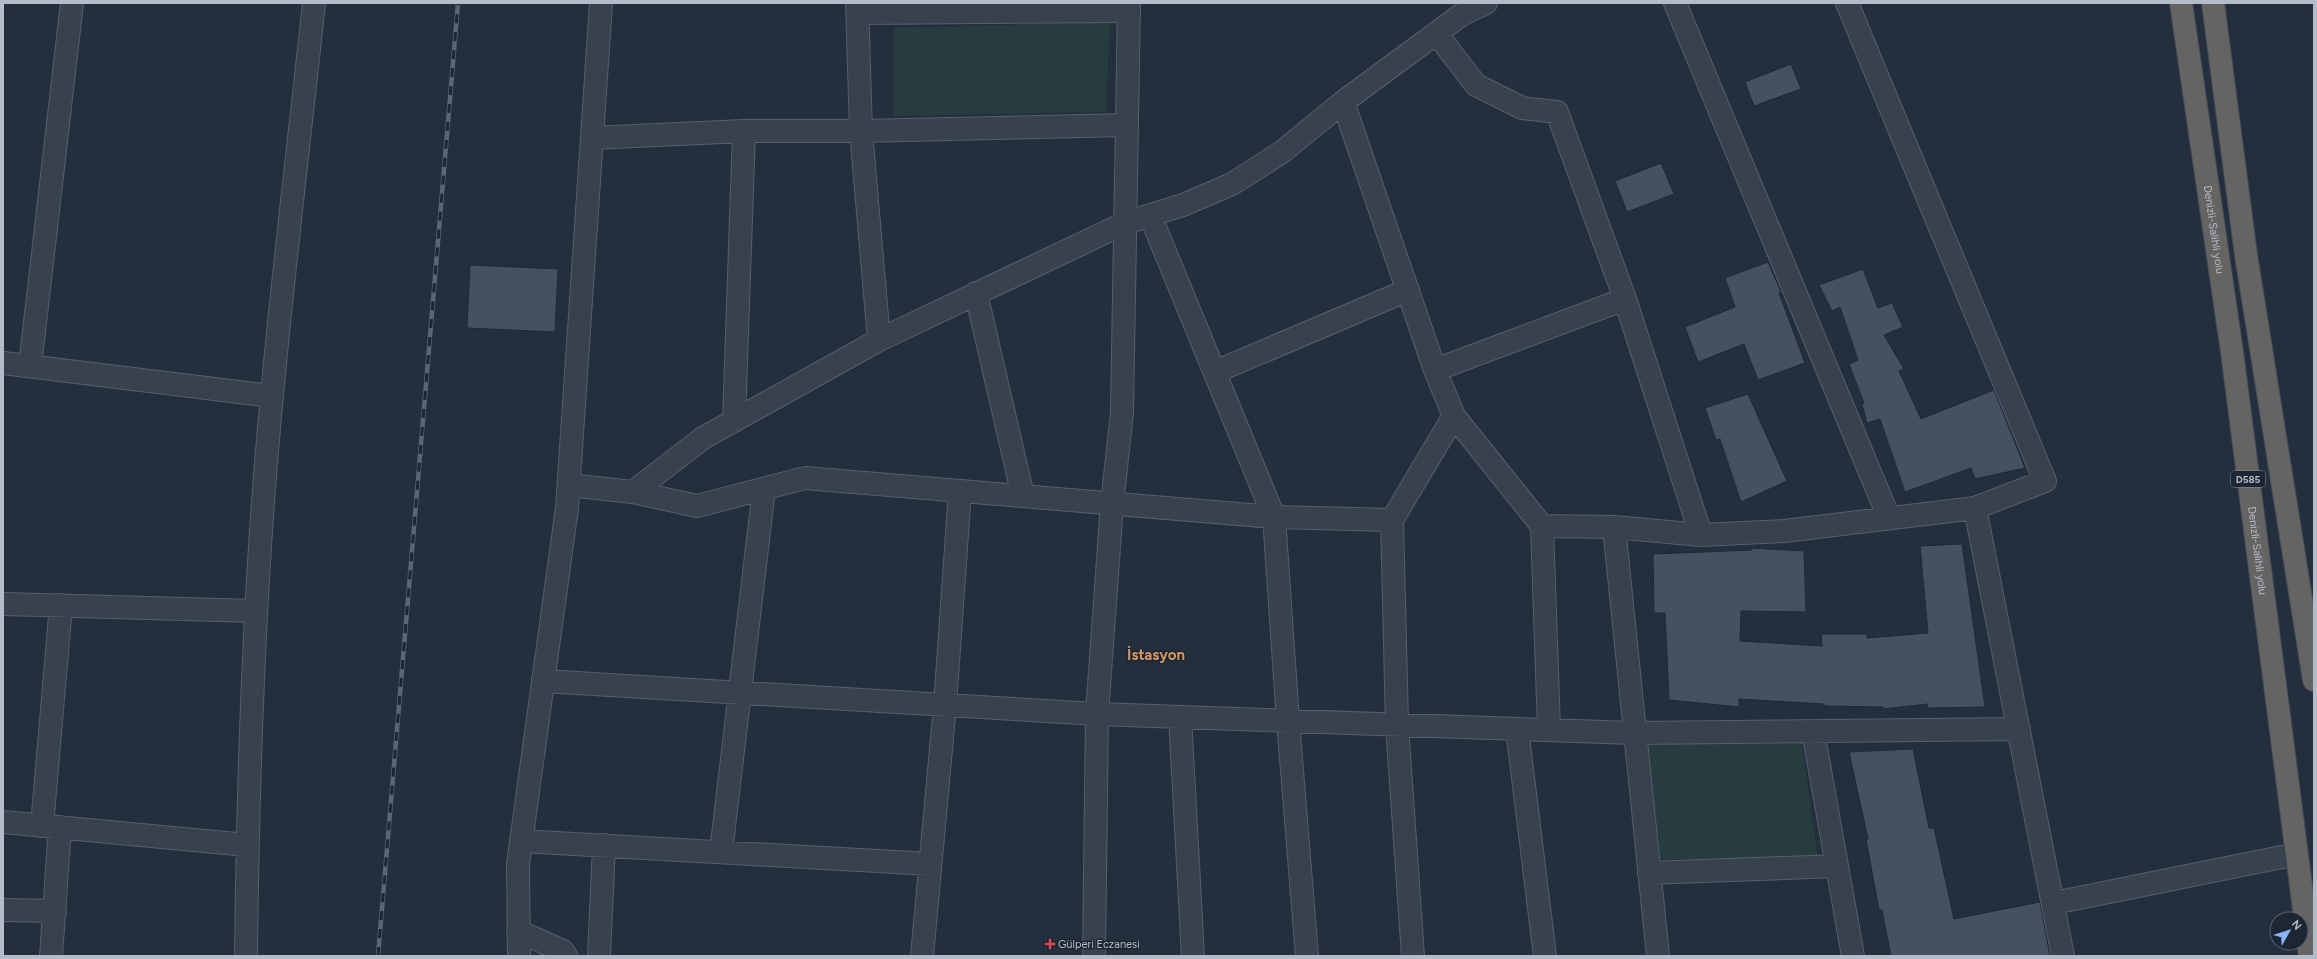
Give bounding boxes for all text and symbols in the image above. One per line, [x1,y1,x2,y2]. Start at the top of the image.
street label: Denizli-Salihli yolu [2201,185,2227,275]
road number: D585 [2231,471,2265,487]
street label: Denizli-Salihli yolu [2245,506,2270,596]
district label: İstasyon [1127,645,1185,664]
north arrow [2269,911,2309,951]
text: N [2289,918,2304,932]
place label: Gülperi Eczanesi [1058,938,1140,951]
marker: Gülperi Eczanesi [1045,939,1055,949]

